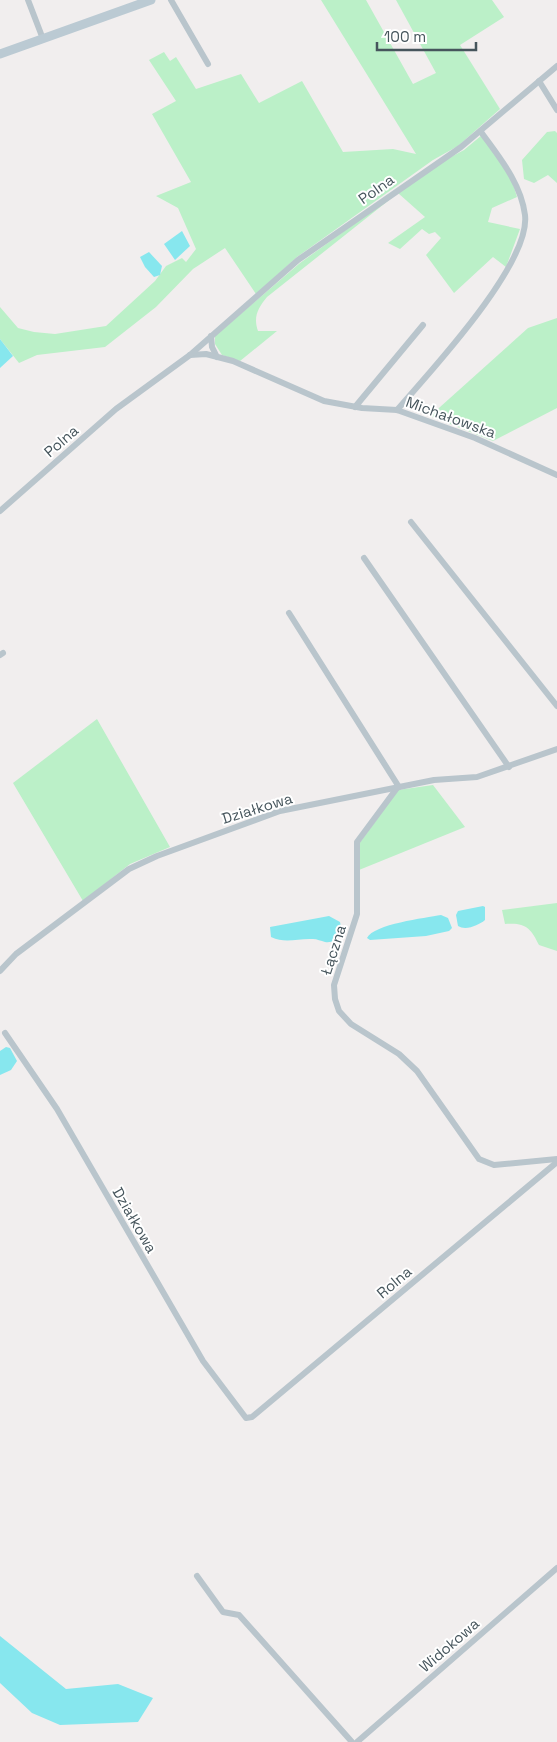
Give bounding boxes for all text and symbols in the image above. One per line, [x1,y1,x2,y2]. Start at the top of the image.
scale bar [377,20,476,52]
text: 100 m [384,27,426,46]
street label: Polna [354,170,398,208]
street label: Michałowska [403,392,499,442]
street label: Polna [40,421,82,461]
street label: Działkowa [219,788,295,828]
street label: Łączna [316,922,350,978]
street label: Działkowa [109,1184,162,1257]
street label: Rolna [372,1262,416,1302]
street label: Widokowa [415,1614,483,1676]

